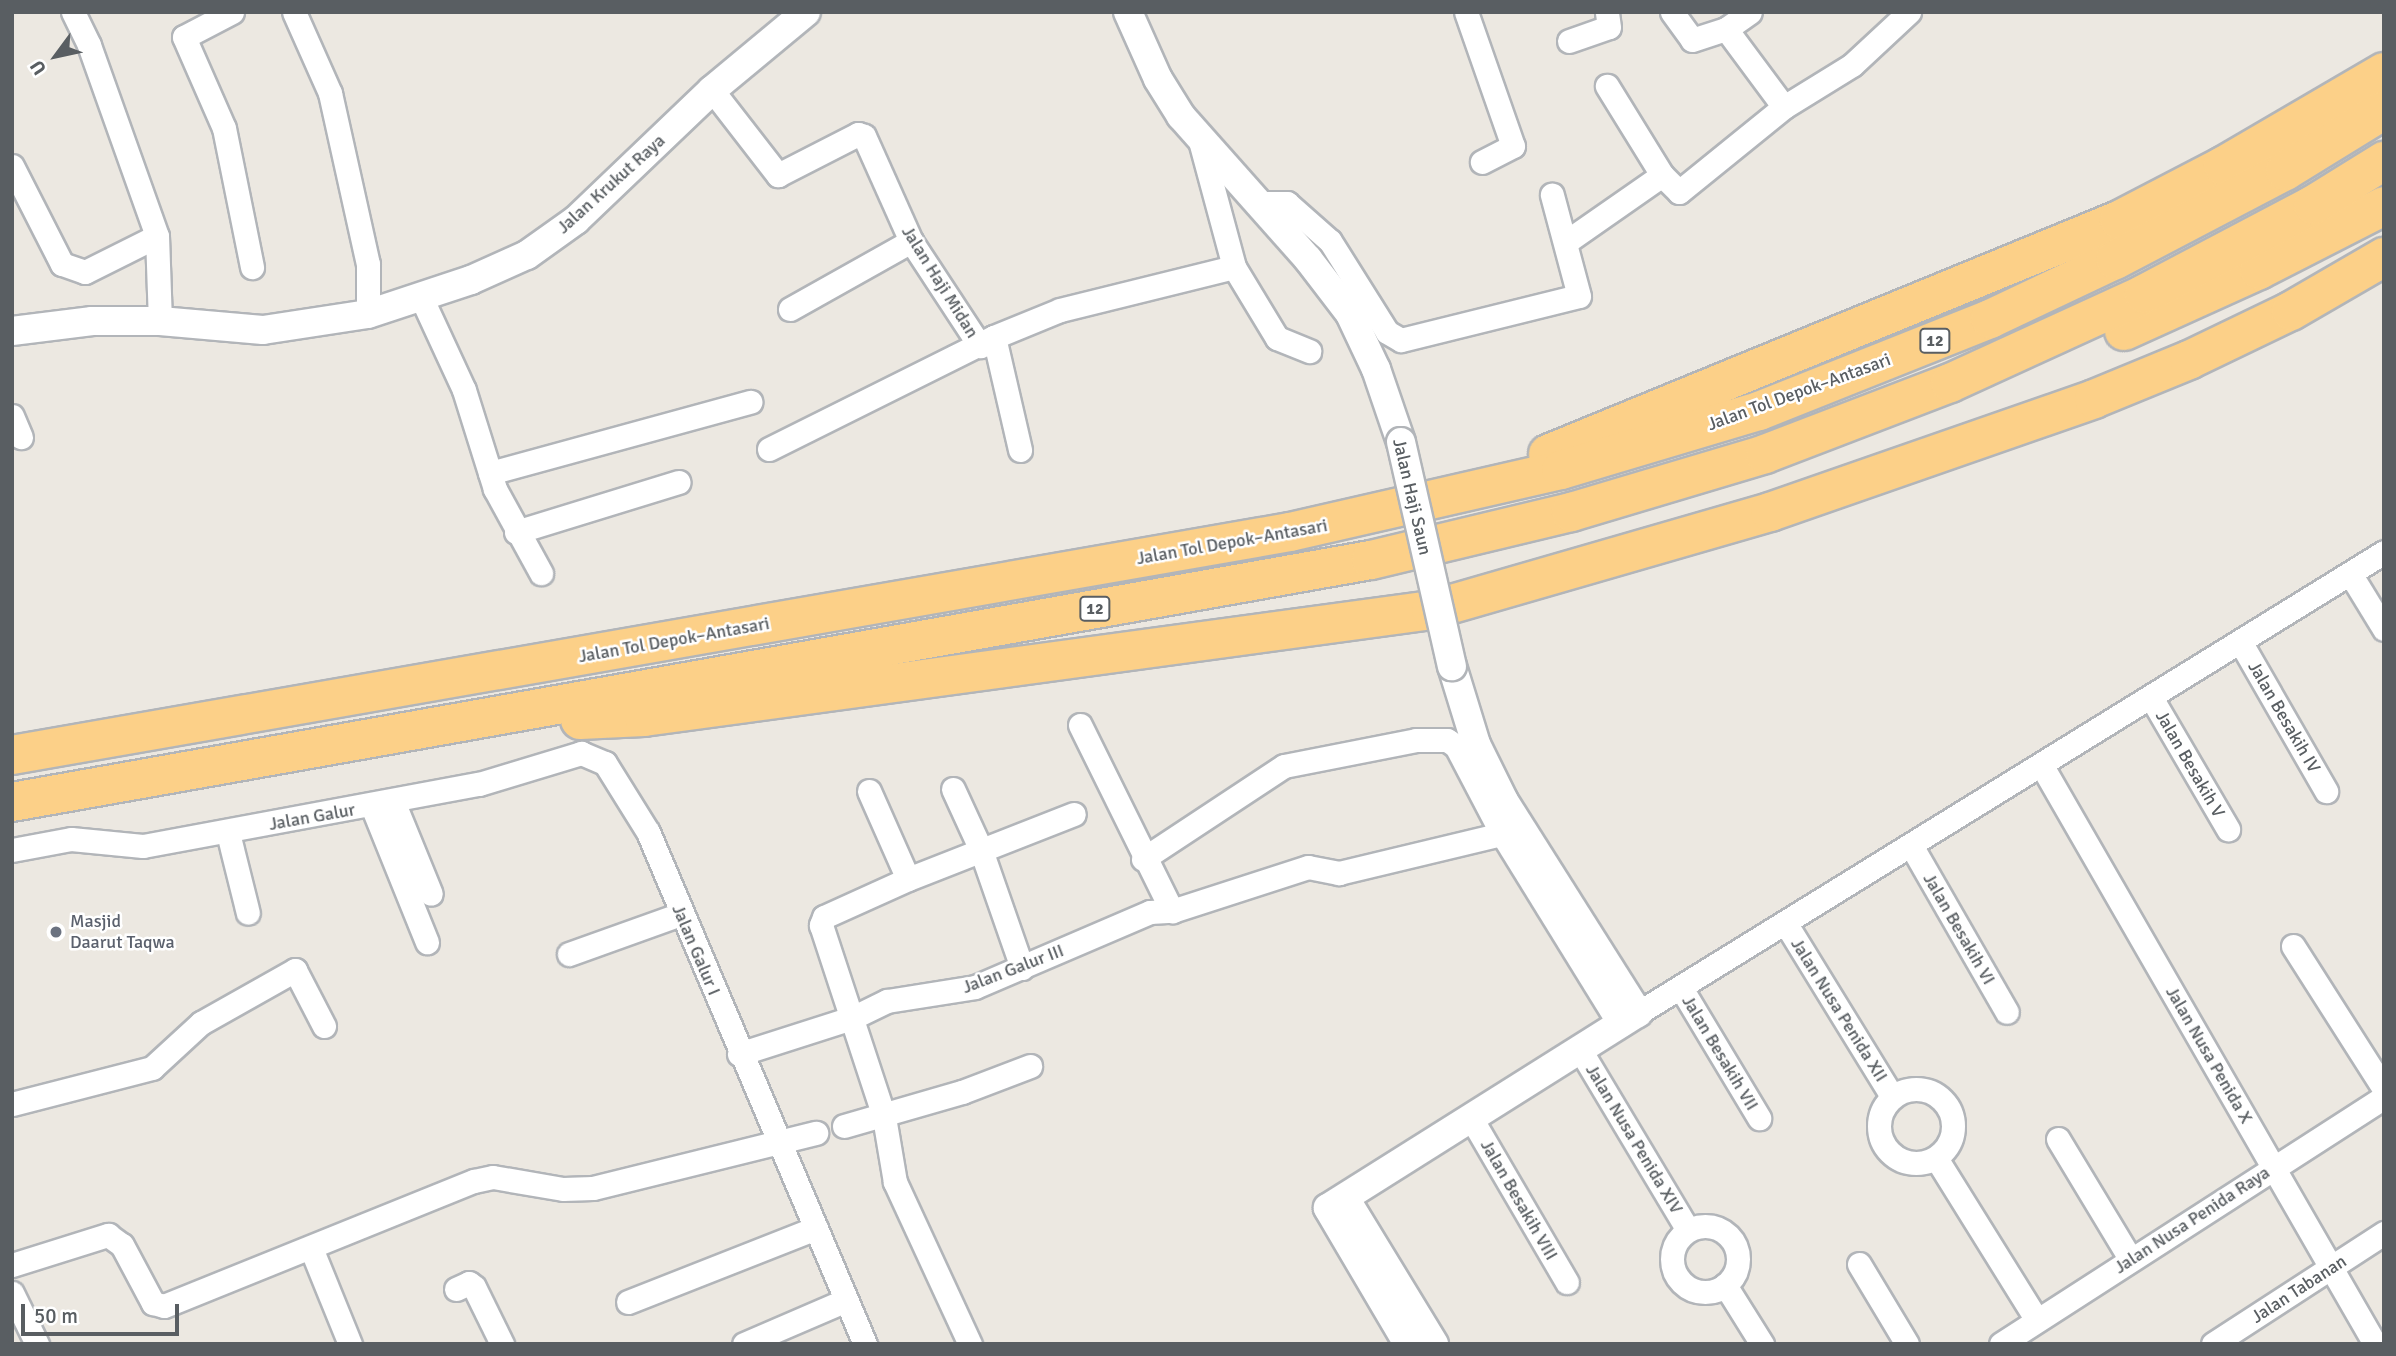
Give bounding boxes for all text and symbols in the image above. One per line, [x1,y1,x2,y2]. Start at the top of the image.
north arrow [21,21,91,91]
text: U [25,56,52,79]
street label: Jalan Krukut Raya [553,130,669,238]
street label: Jalan Haji Midan [897,222,983,342]
road number: 12 [1919,328,1951,354]
street label: Jalan Tol Depok–Antasari [1704,349,1894,435]
street label: Jalan Haji Saun [1388,437,1436,557]
street label: Jalan Tol Depok–Antasari [1135,515,1329,569]
road number: 12 [1079,596,1111,622]
street label: Jalan Tol Depok–Antasari [577,613,771,667]
street label: Jalan Besakih IV [2243,657,2325,777]
street label: Jalan Besakih V [2151,707,2229,821]
street label: Jalan Galur [267,799,357,835]
street label: Jalan Besakih VI [1918,869,2000,989]
street label: Jalan Galur I [667,901,725,999]
place label: Masjid Daarut Taqwa [70,911,175,954]
marker: Masjid Daarut Taqwa [48,924,64,940]
street label: Jalan Nusa Penida XII [1786,934,1892,1086]
street label: Jalan Galur III [959,940,1067,998]
street label: Jalan Nusa Penida X [2161,983,2257,1127]
street label: Jalan Besakih VII [1677,992,1763,1114]
street label: Jalan Nusa Penida XIV [1581,1060,1687,1218]
street label: Jalan Besakih VIII [1476,1136,1562,1264]
street label: Jalan Nusa Penida Raya [2110,1162,2274,1278]
street label: Jalan Tabanan [2247,1250,2351,1328]
scale bar [24,1290,182,1334]
text: 50 m [34,1303,78,1329]

